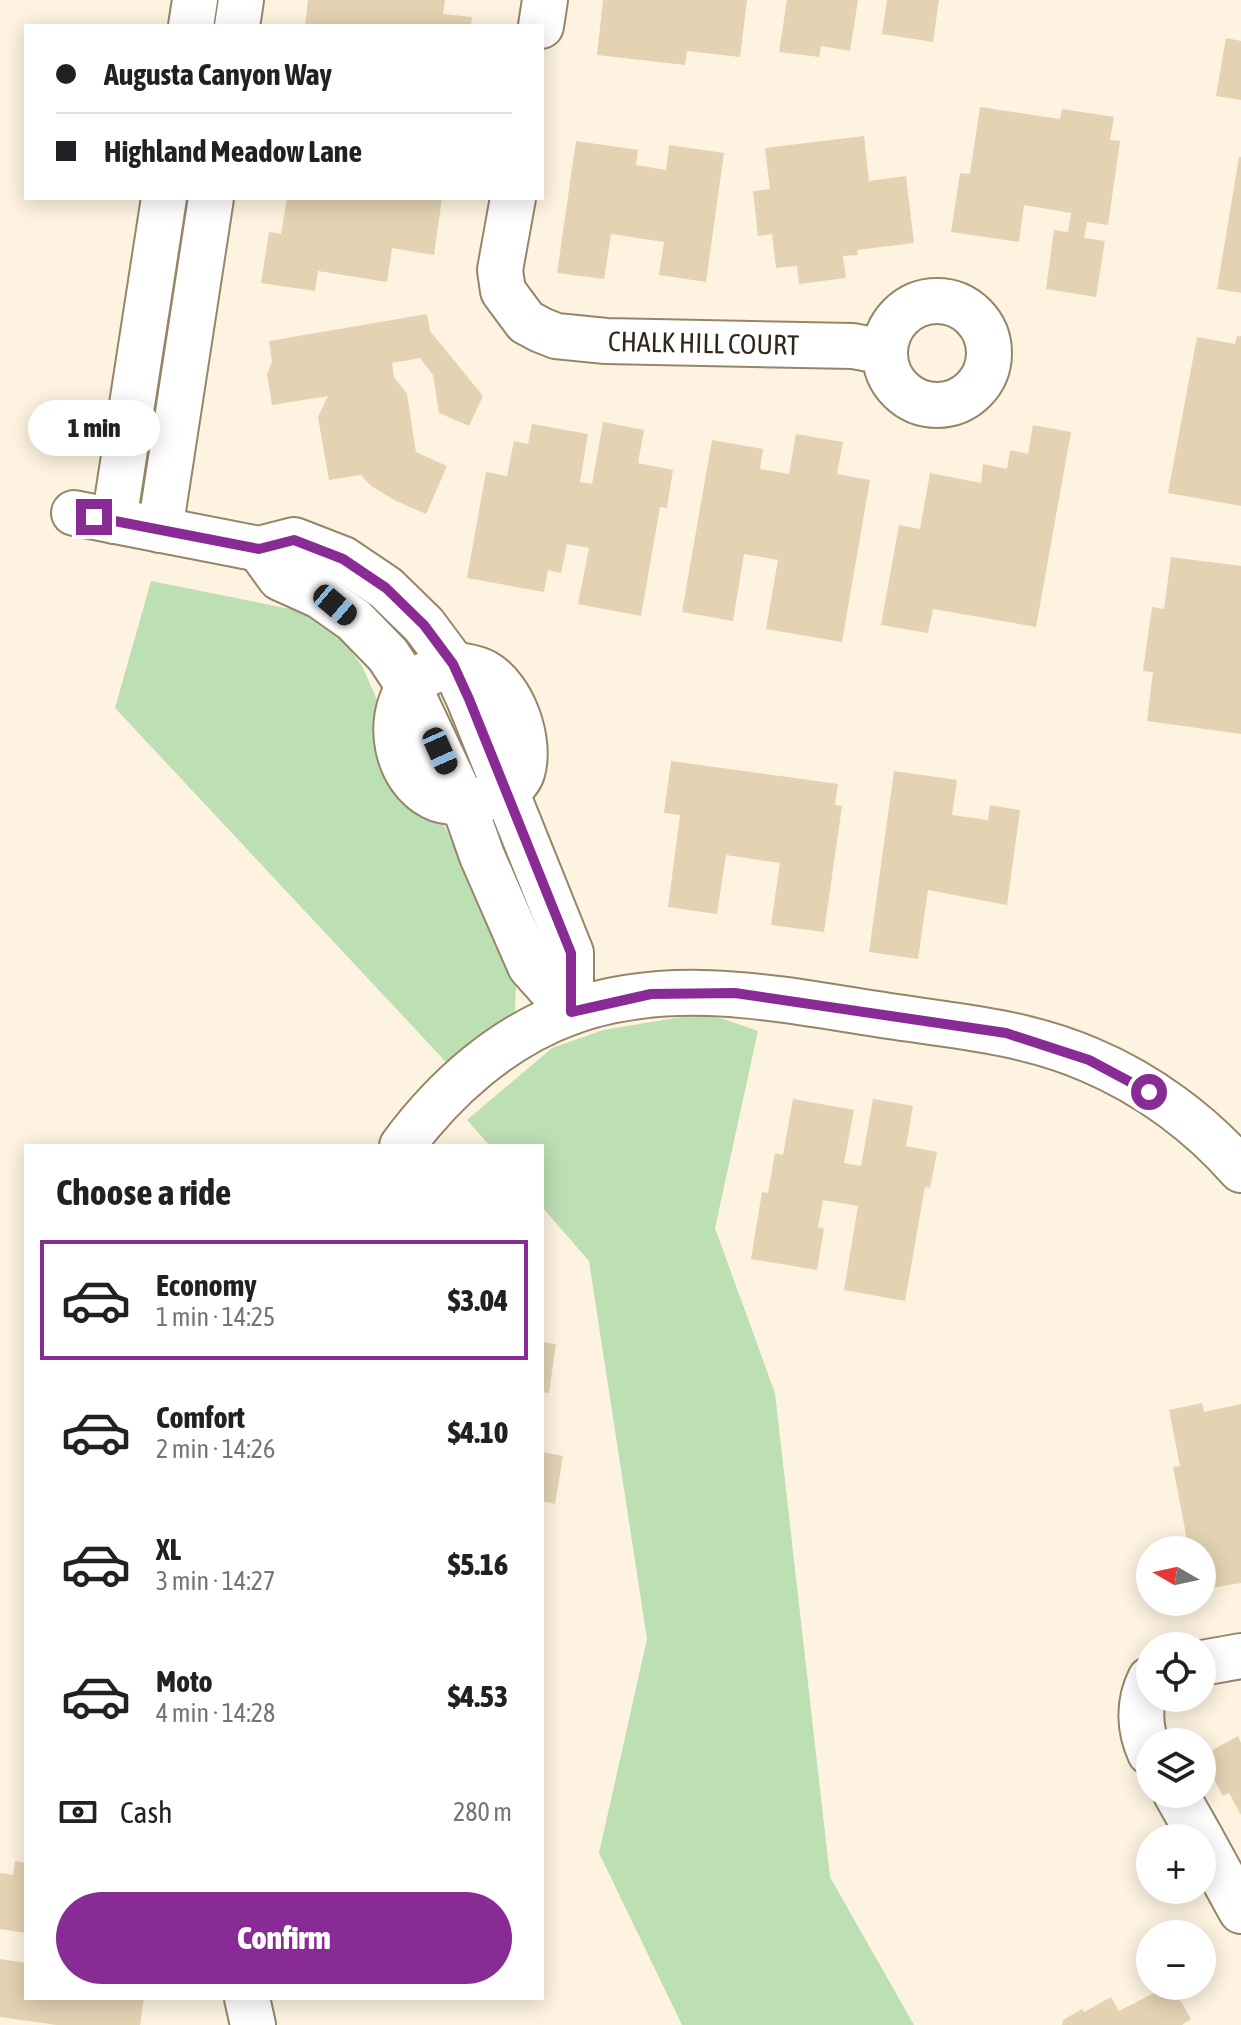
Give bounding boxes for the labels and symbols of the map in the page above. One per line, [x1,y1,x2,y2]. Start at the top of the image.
street label: CHALK HILL COURT [608,325,800,361]
callout: 1 min [28,401,160,457]
route end [76,499,112,535]
car [309,580,361,630]
car [419,724,461,778]
route start [1131,1074,1167,1110]
north arrow [1136,1536,1216,1616]

